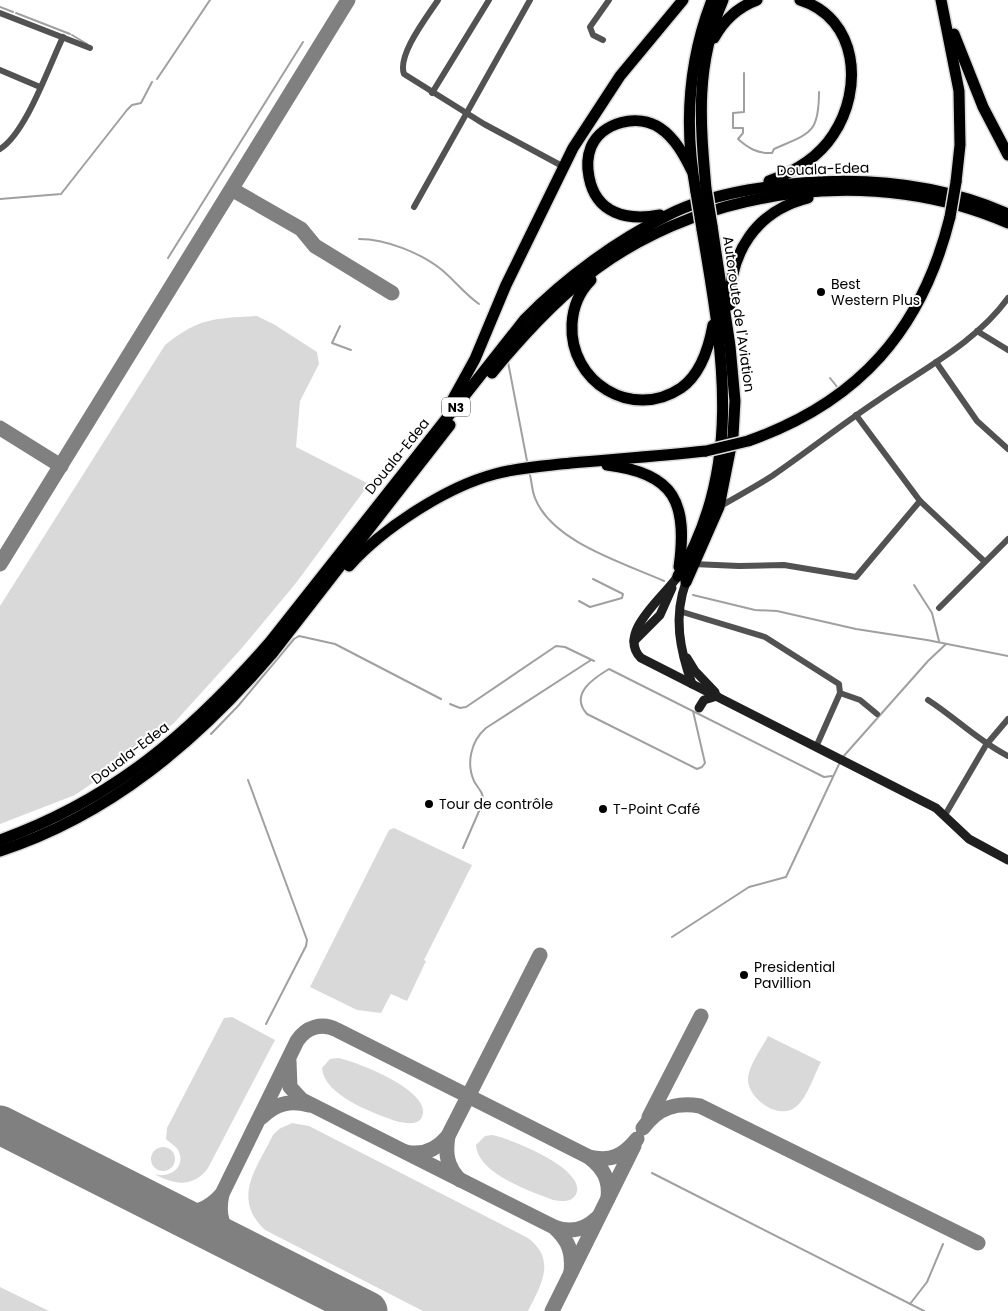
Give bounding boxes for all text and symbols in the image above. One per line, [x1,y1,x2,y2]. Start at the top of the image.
street label: Douala-Edea [776,157,870,181]
street label: Autoroute de l'Aviation [718,235,760,393]
place label: Best Western Plus [831,274,920,310]
marker: Best Western Plus [815,286,827,298]
road number: N3 [442,398,470,417]
street label: Douala-Edea [360,414,434,498]
street label: Douala-Edea [87,717,173,789]
place label: Tour de contrôle [439,794,553,814]
marker: Tour de contrôle [423,798,435,810]
place label: T-Point Café [613,799,700,819]
marker: T-Point Café [597,803,609,815]
place label: Presidential Pavillion [754,957,835,993]
marker: Presidential Pavillion [738,969,750,981]

